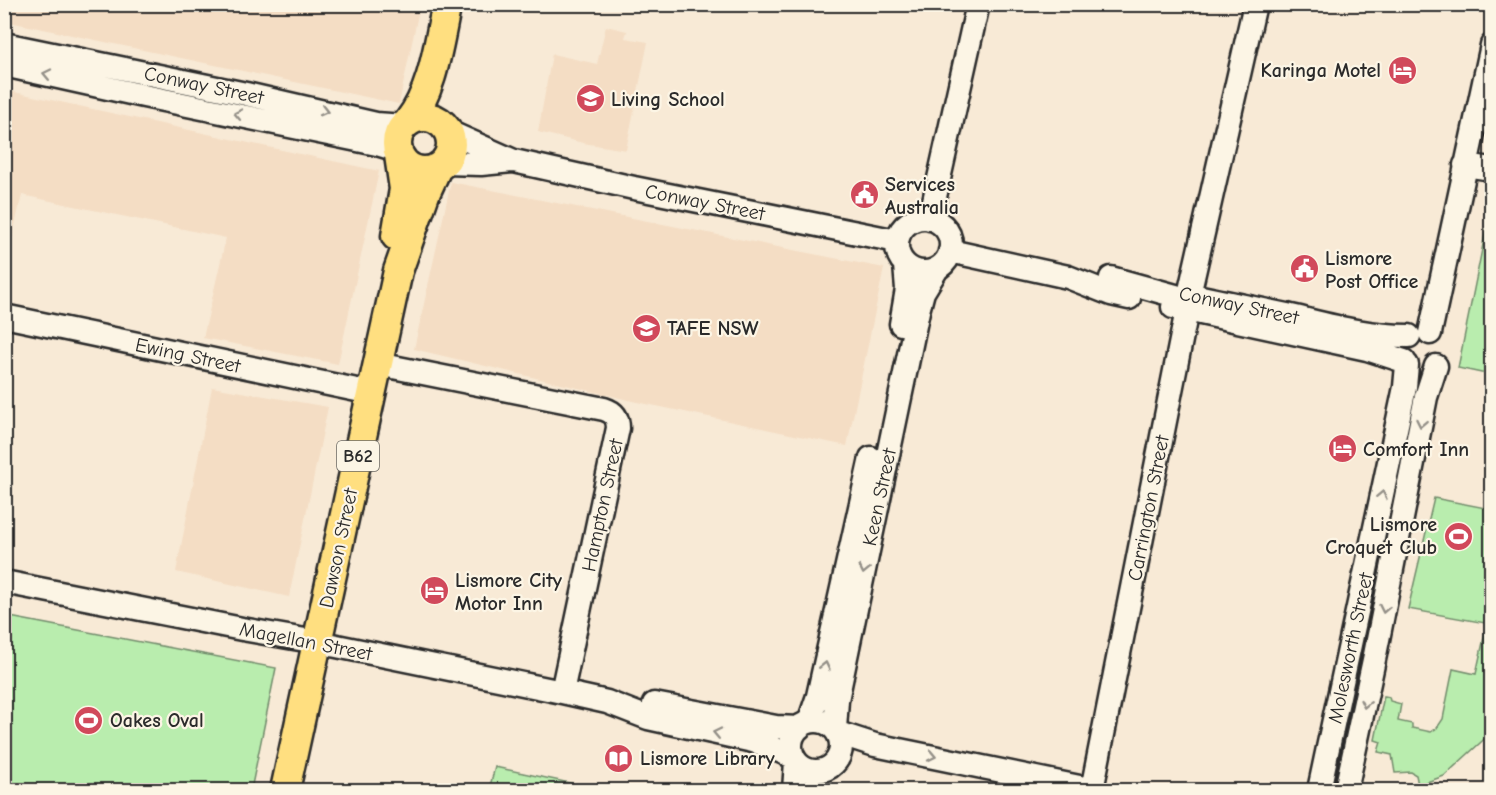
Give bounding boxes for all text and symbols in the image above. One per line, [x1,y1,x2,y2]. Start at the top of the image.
hotel icon: Karinga Motel [1386,54,1418,86]
place label: Karinga Motel [1261,59,1381,82]
street label: Conway Street [142,62,267,110]
one-way arrow [42,68,52,81]
school or university icon: Living School [574,83,606,115]
place label: Living School [611,88,725,111]
one-way arrow [319,104,329,117]
one-way arrow [233,108,243,121]
place label: Services Australia [885,173,959,219]
public building icon: Services Australia [848,179,880,211]
street label: Conway Street [643,180,768,226]
place label: Lismore Post Office [1325,247,1418,293]
public building icon: Lismore Post Office [1288,253,1320,285]
street label: Conway Street [1177,282,1302,330]
school or university icon: TAFE NSW [630,312,662,344]
place label: TAFE NSW [667,317,758,340]
street label: Ewing Street [133,333,244,378]
one-way arrow [1415,418,1428,428]
street label: Carrington Street [1123,432,1174,583]
hotel icon: Comfort Inn [1326,433,1358,465]
street label: Hampton Street [577,435,628,574]
place label: Comfort Inn [1363,438,1469,461]
road number: B62 [337,441,379,471]
street label: Keen Street [858,445,901,548]
street label: Dawson Street [315,485,363,610]
one-way arrow [1375,490,1388,500]
place label: Lismore Croquet Club [1325,513,1437,559]
sports icon: Lismore Croquet Club [1442,520,1474,552]
one-way arrow [858,564,871,574]
place label: Lismore City Motor Inn [455,569,563,615]
street label: Molesworth Street [1323,569,1378,726]
hotel icon: Lismore City Motor Inn [418,575,450,607]
one-way arrow [1378,604,1391,614]
street label: Magellan Street [238,617,375,666]
one-way arrow [817,662,830,672]
one-way arrow [1359,698,1372,708]
sports icon: Oakes Oval [73,704,105,736]
place label: Oakes Oval [110,709,204,732]
one-way arrow [713,728,723,741]
library icon: Lismore Library [603,742,635,774]
place label: Lismore Library [640,747,776,770]
one-way arrow [927,749,937,762]

